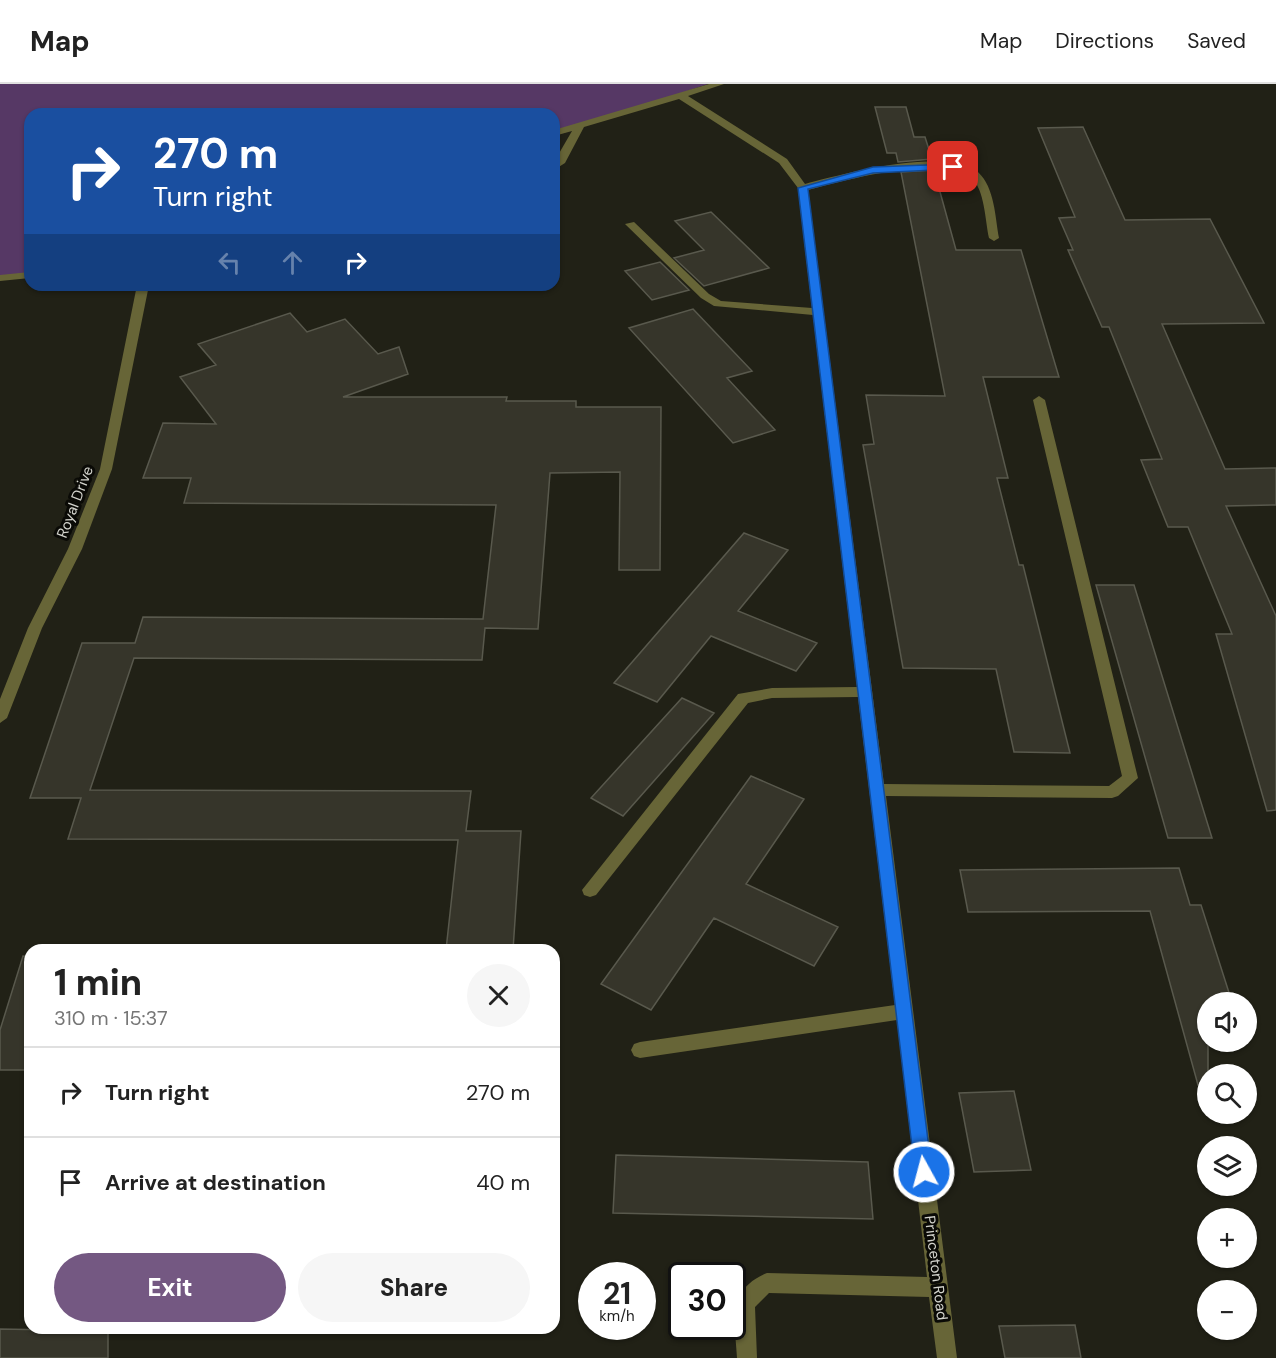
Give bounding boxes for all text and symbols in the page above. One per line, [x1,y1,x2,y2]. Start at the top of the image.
text: Map [30,23,90,60]
text: Map [980,27,1022,55]
text: Directions [1055,27,1154,55]
text: Saved [1187,27,1246,55]
text: 270 m [153,126,278,181]
icon: right [54,132,132,210]
pin [927,141,978,192]
icon: arrive [936,150,969,183]
text: Turn right [153,179,273,214]
icon: left [213,246,246,279]
icon: ahead [276,246,309,279]
icon: right [339,246,372,279]
street label: Royal Drive [52,463,98,541]
text: 1 min [54,959,142,1006]
button: close [467,964,530,1027]
map controls [1197,992,1257,1340]
button: sound [1197,992,1257,1052]
text: 310 m · 15:37 [54,1005,168,1031]
button: search [1197,1064,1257,1124]
icon: right [54,1076,87,1109]
text: Turn right [105,1078,210,1107]
text: 270 m [466,1078,530,1107]
button: layers [1197,1136,1257,1196]
position arrow [892,1140,956,1204]
icon: arrive [54,1166,87,1199]
text: Arrive at destination [105,1168,326,1197]
text: 40 m [476,1168,530,1197]
button: + [1197,1208,1257,1268]
street label: Princeton Road [920,1214,952,1322]
button: Exit [54,1253,286,1322]
button: Share [298,1253,530,1322]
speed limit sign: 30 [668,1262,746,1340]
text: 21 [603,1274,631,1313]
button: − [1197,1280,1257,1340]
text: km/h [599,1306,635,1326]

